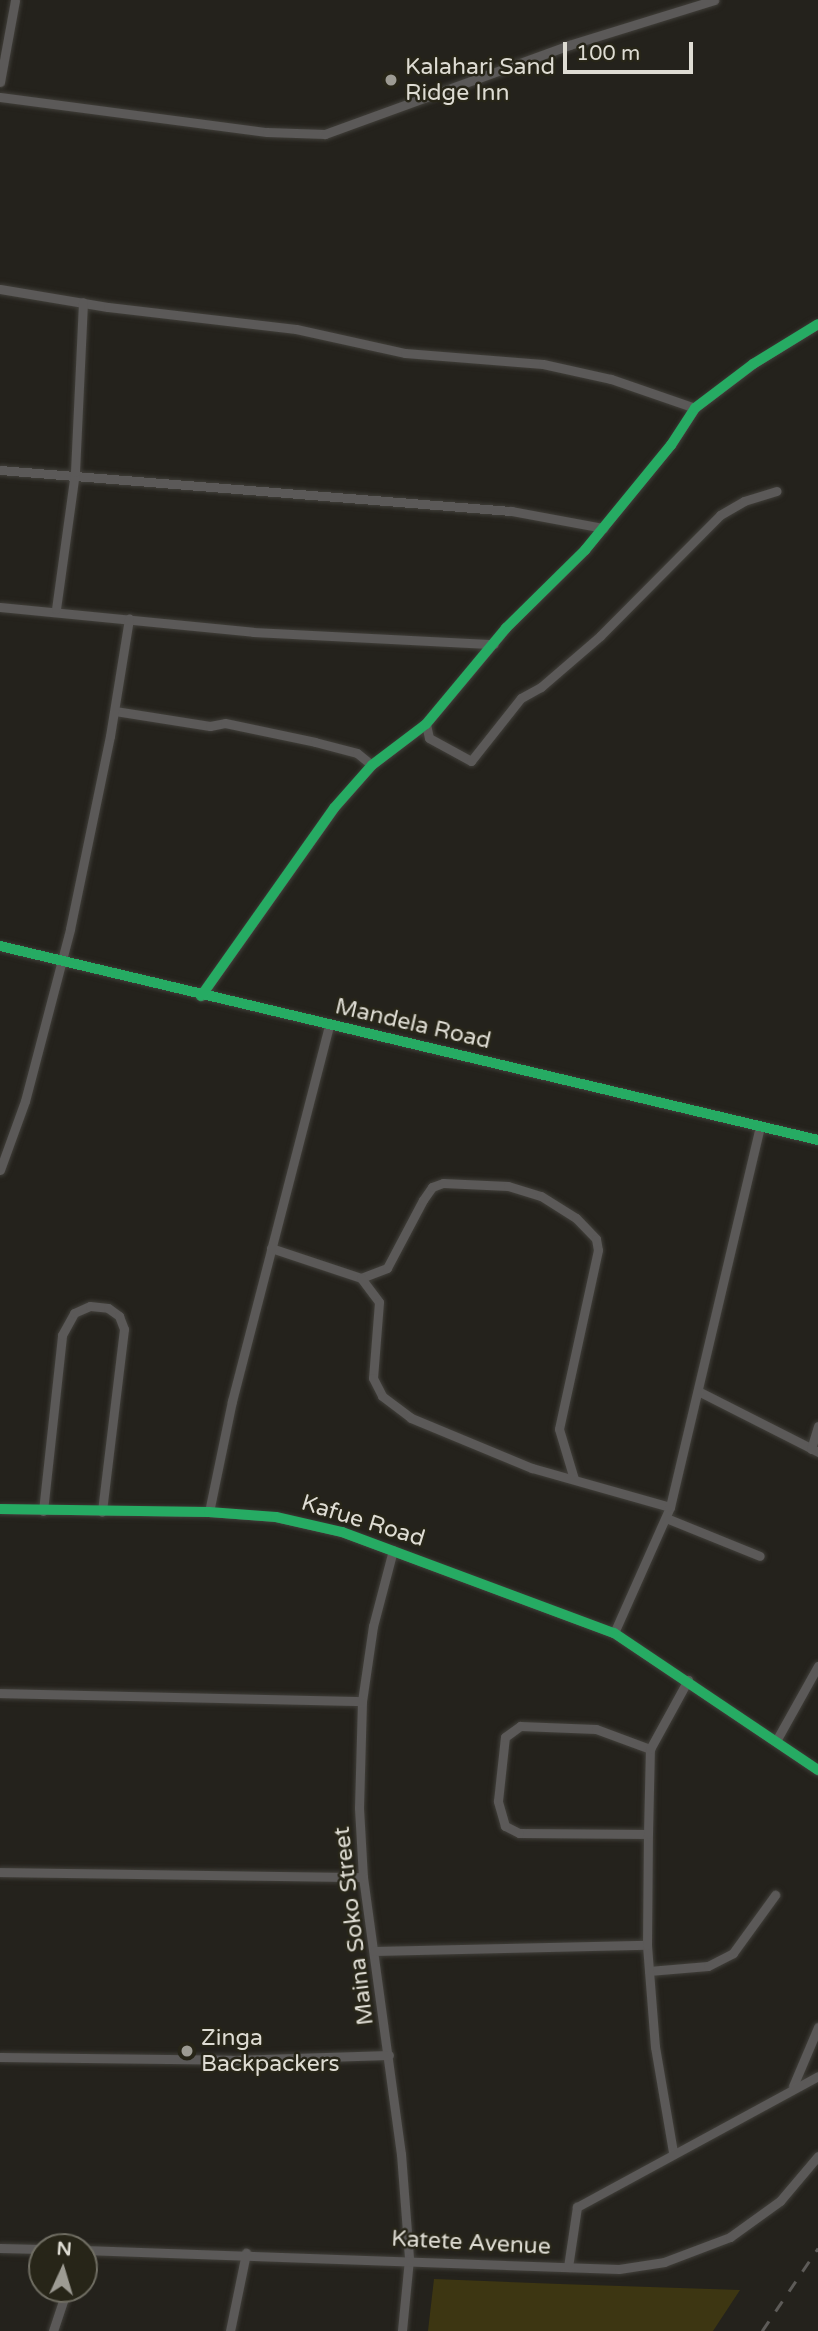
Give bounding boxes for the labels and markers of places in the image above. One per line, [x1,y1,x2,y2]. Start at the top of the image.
place label: Kalahari Sand Ridge Inn [405,53,555,107]
marker: Kalahari Sand Ridge Inn [383,72,399,88]
place label: Zinga Backpackers [201,2024,340,2078]
marker: Zinga Backpackers [179,2043,195,2059]

